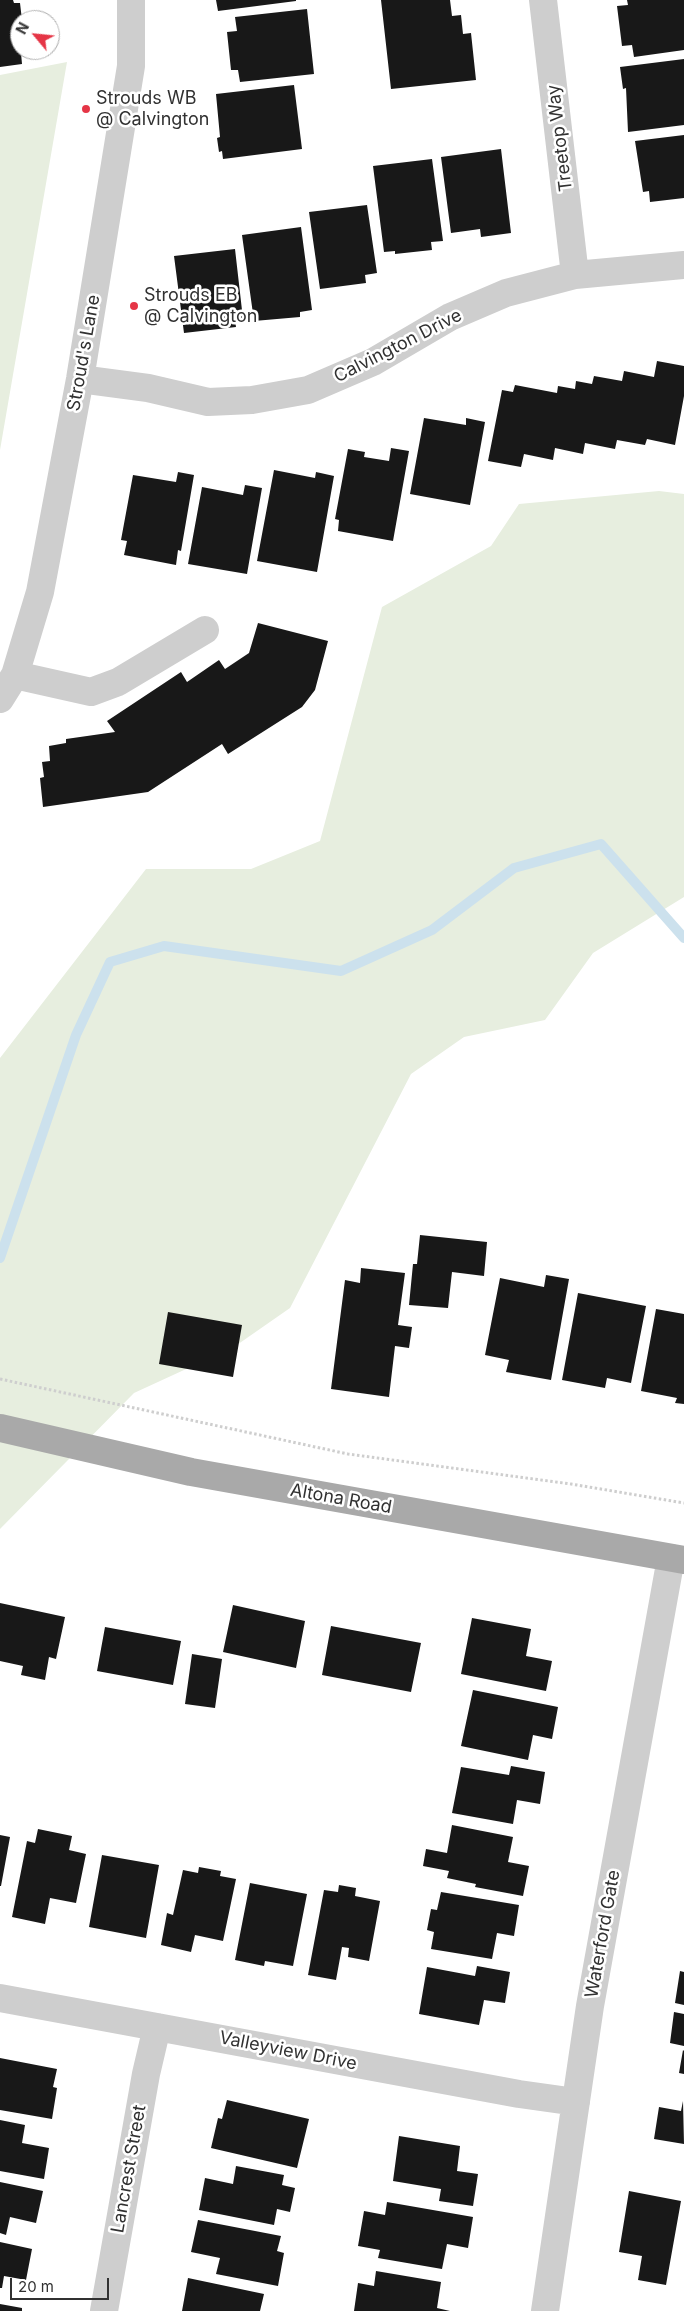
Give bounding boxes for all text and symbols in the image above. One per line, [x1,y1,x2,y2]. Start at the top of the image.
north arrow [10,10,60,60]
text: N [12,19,32,37]
street label: Treetop Way [543,83,577,193]
place label: Strouds WB @ Calvington [96,88,209,130]
marker: Strouds WB @ Calvington [80,103,92,115]
place label: Strouds EB @ Calvington [144,285,257,328]
street label: Stroud's Lane [63,293,105,413]
marker: Strouds EB @ Calvington [128,300,140,312]
street label: Calvington Drive [330,304,466,388]
street label: Altona Road [289,1479,393,1519]
street label: Waterford Gate [581,1868,625,2000]
street label: Valleyview Drive [217,2027,359,2075]
street label: Lancrest Street [107,2103,151,2235]
scale bar [12,2268,111,2300]
text: 20 m [18,2277,54,2296]

